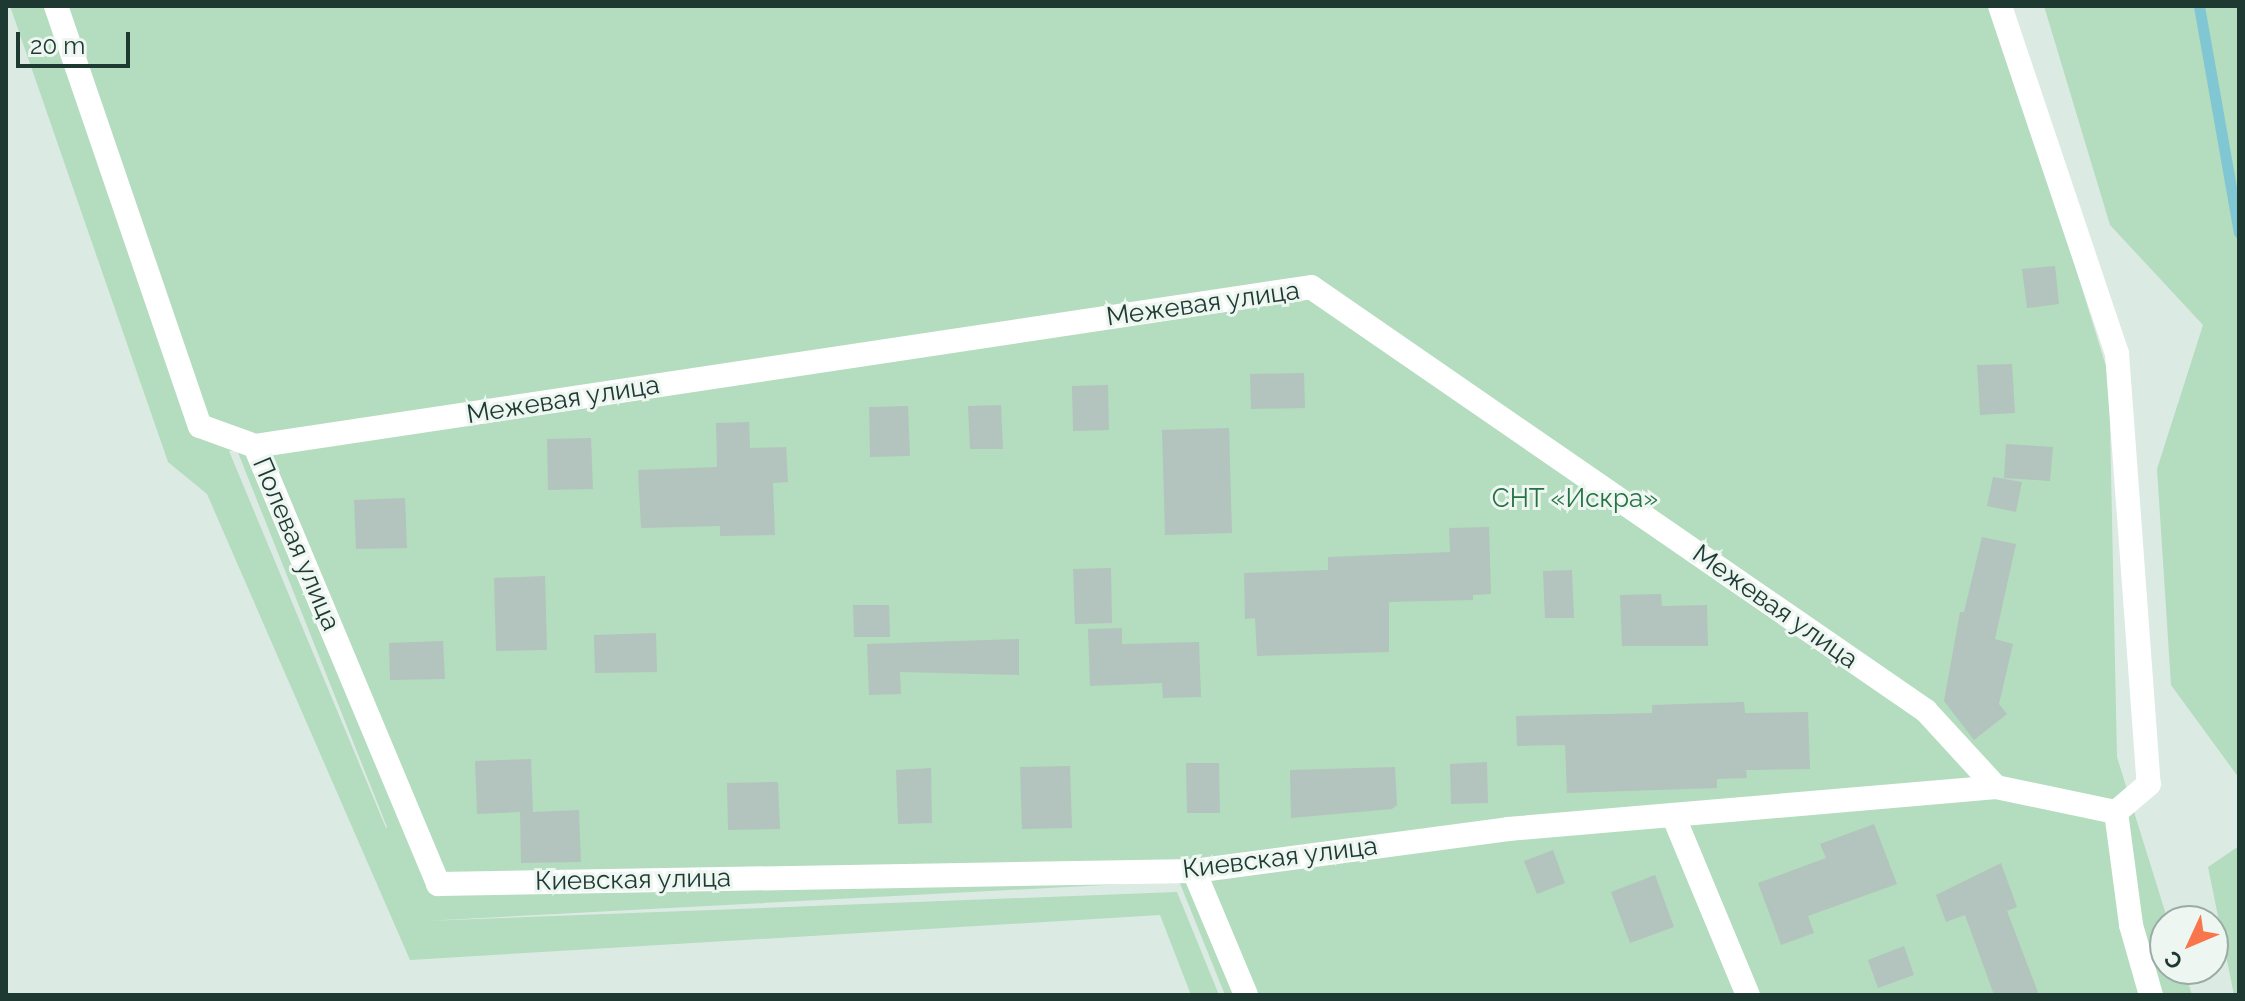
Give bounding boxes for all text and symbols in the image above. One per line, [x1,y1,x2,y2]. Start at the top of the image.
scale bar [20,16,134,66]
text: 20 m [30,31,85,60]
street label: Межевая улица [1104,275,1302,333]
street label: Межевая улица [464,369,662,431]
street label: Полевая улица [245,452,347,636]
park label: СНТ «Искра» [1491,483,1659,515]
street label: Межевая улица [1686,538,1864,676]
street label: Киевская улица [1181,831,1379,885]
street label: Киевская улица [534,863,732,897]
north arrow [2149,905,2229,985]
text: С [2159,946,2188,975]

